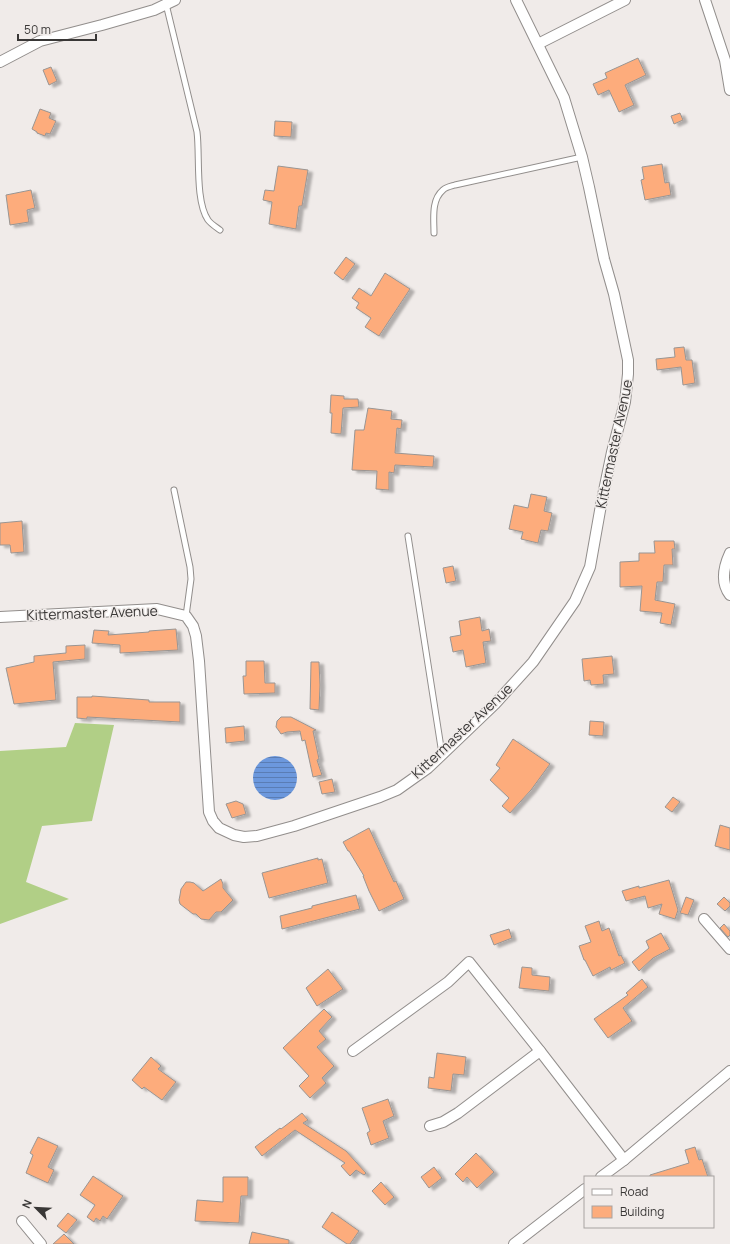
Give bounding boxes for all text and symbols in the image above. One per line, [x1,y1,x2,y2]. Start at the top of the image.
scale bar [18,16,96,42]
text: 50 m [24,21,51,38]
street label: Kittermaster Avenue [591,378,636,510]
street label: Kittermaster Avenue [26,601,158,624]
street label: Kittermaster Avenue [407,679,516,782]
legend [584,1176,714,1228]
text: Road [620,1183,648,1200]
north arrow [16,1188,56,1228]
text: N [18,1197,35,1210]
text: Building [620,1203,664,1220]

